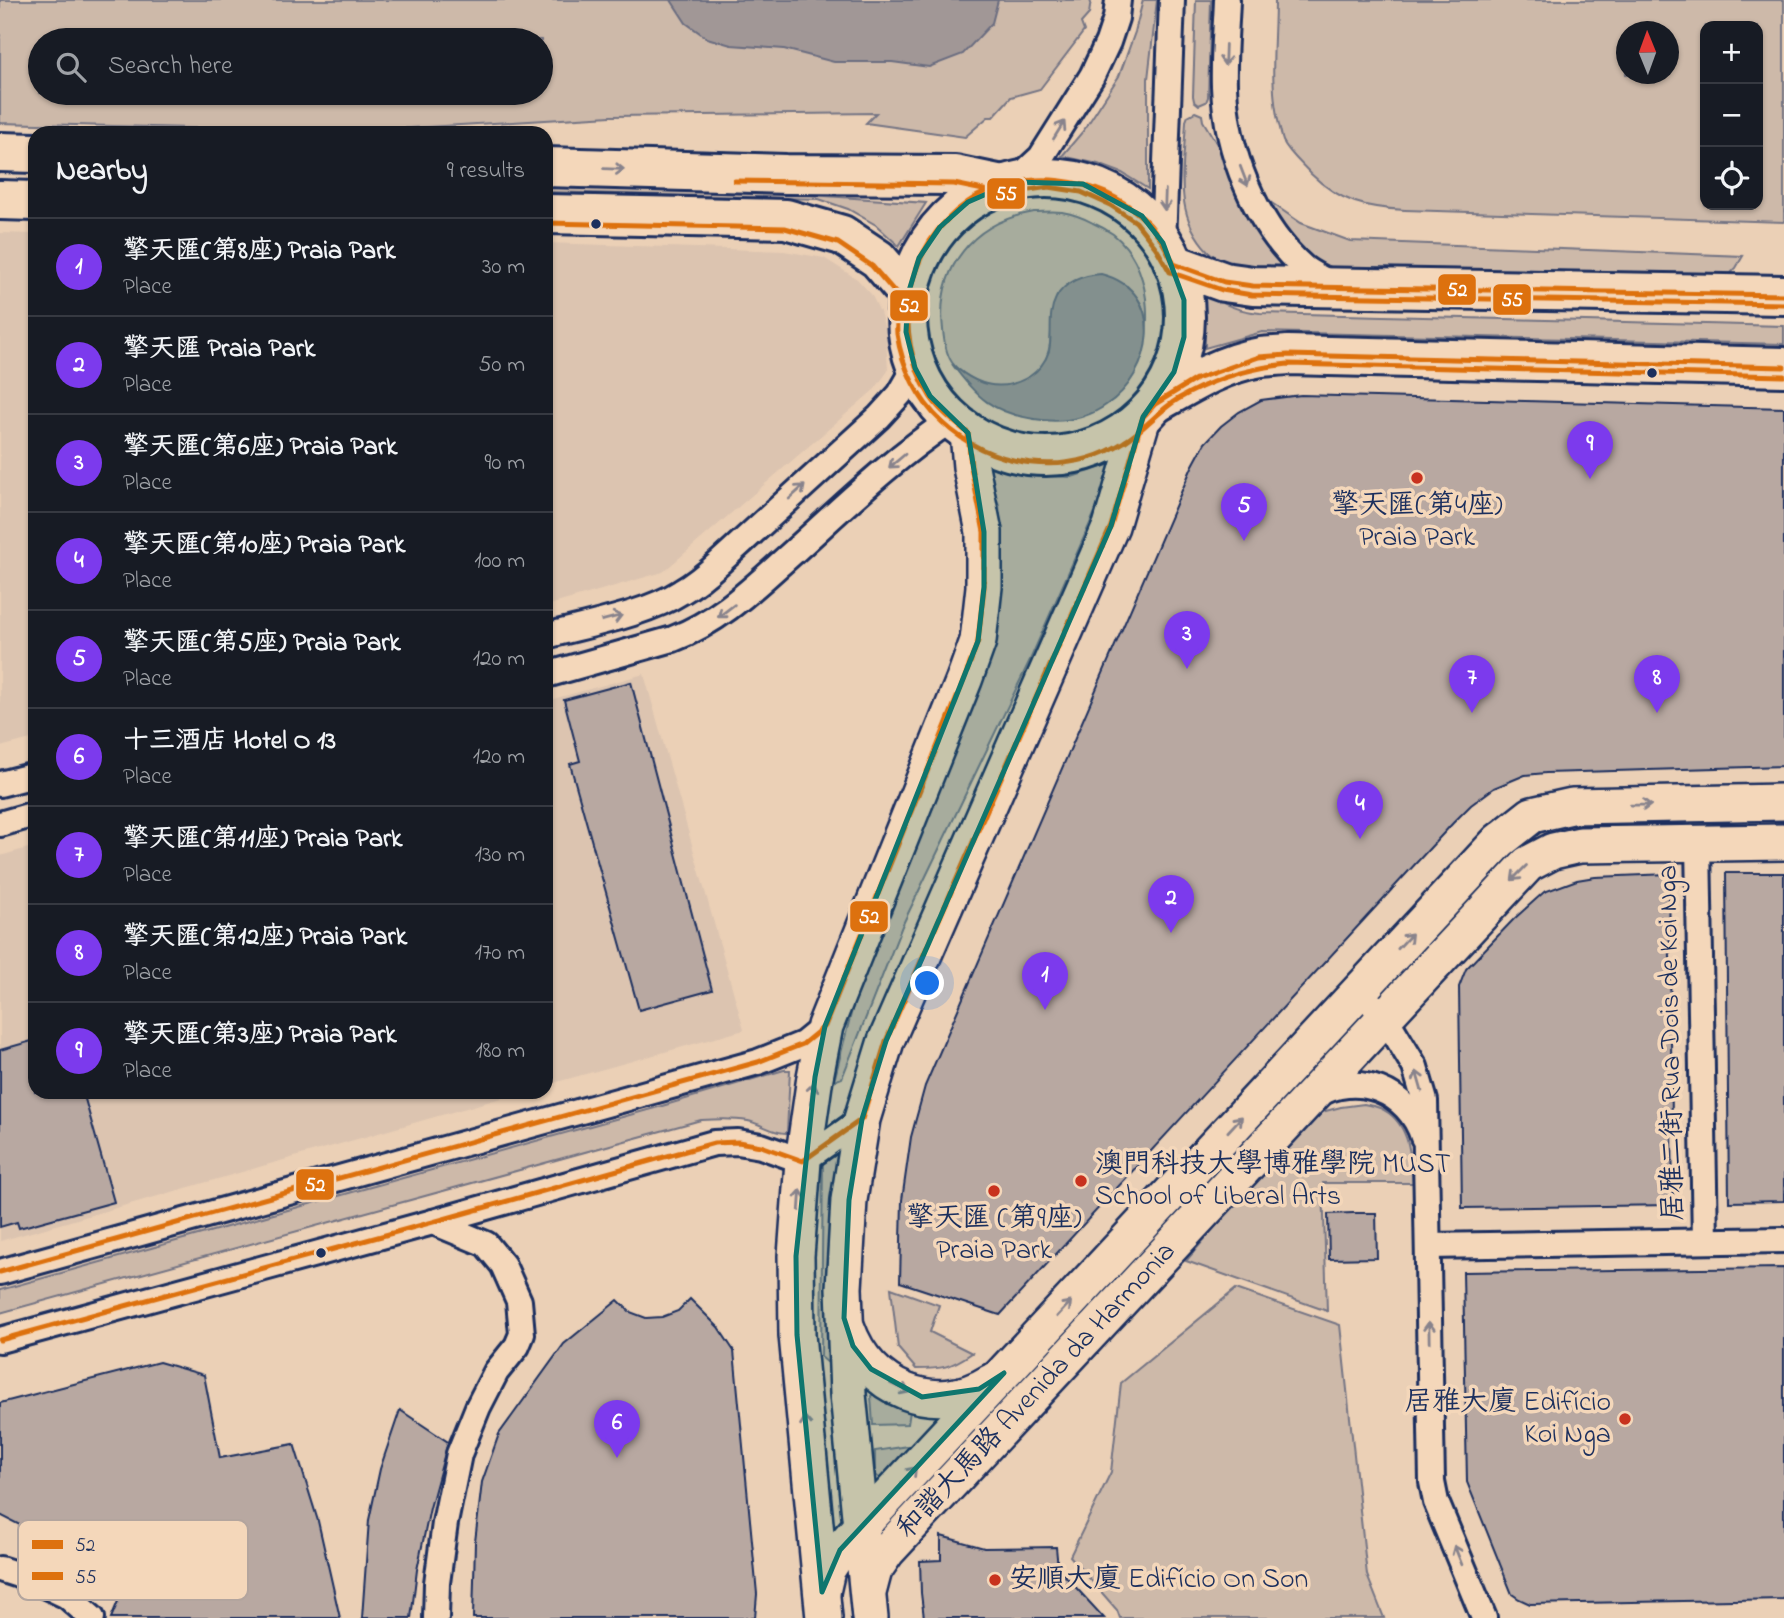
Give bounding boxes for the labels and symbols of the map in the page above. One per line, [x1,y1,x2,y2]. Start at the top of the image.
north arrow [1616,21,1679,84]
one-way arrow [1218,44,1232,67]
one-way arrow [1052,121,1066,141]
one-way arrow [602,162,625,176]
one-way arrow [1239,165,1251,187]
line badge: 55 [986,177,1026,210]
text: 55 [995,182,1017,209]
one-way arrow [1159,189,1172,212]
unlabelled marker [589,217,603,231]
line badge: 52 [1437,273,1477,306]
text: 52 [1447,278,1468,305]
line badge: 55 [1492,283,1532,316]
text: 55 [1501,288,1523,315]
line badge: 52 [889,289,929,322]
text: 52 [899,294,920,321]
unlabelled marker [1645,366,1659,380]
pin: 9 [1567,421,1613,479]
one-way arrow [888,453,906,468]
marker: 擎天匯(第4座) Praia Park [1409,470,1425,486]
pin: 5 [1221,483,1267,541]
one-way arrow [788,484,806,500]
place label: 擎天匯(第4座) Praia Park [1331,486,1503,559]
one-way arrow [717,603,736,618]
one-way arrow [600,611,623,624]
pin: 3 [1164,611,1210,669]
pin: 7 [1449,655,1495,713]
pin: 8 [1634,655,1680,713]
pin: 4 [1337,781,1383,839]
one-way arrow [1629,798,1652,811]
one-way arrow [1511,864,1528,881]
street label: 居雅二街 Rua Dois de Koi Nga [1648,865,1696,1221]
pin: 2 [1148,875,1194,933]
line badge: 52 [849,900,889,933]
text: 52 [859,905,880,932]
one-way arrow [1397,933,1414,950]
pin: 1 [1022,952,1068,1010]
your location [910,966,944,1000]
one-way arrow [1412,1070,1425,1092]
one-way arrow [806,1082,819,1105]
one-way arrow [1227,1116,1244,1133]
place label: 澳門科技大學博雅學院 MUST School of Liberal Arts [1095,1145,1451,1218]
line badge: 52 [295,1168,335,1201]
text: 52 [305,1173,326,1200]
marker: 澳門科技大學博雅學院 MUST School of Liberal Arts [1073,1173,1089,1189]
marker: 擎天匯 (第9座) Praia Park [986,1183,1002,1199]
one-way arrow [794,1188,807,1211]
place label: 擎天匯 (第9座) Praia Park [906,1199,1082,1272]
street label: 和諧大馬路 Avenida da Harmonia [888,1233,1186,1549]
unlabelled marker [314,1246,328,1260]
one-way arrow [1055,1301,1072,1318]
one-way arrow [1422,1321,1436,1344]
one-way arrow [889,1382,910,1395]
place label: 居雅大廈 Edifício Koi Nga [1404,1383,1611,1456]
pin: 6 [594,1400,640,1458]
marker: 居雅大廈 Edifício Koi Nga [1617,1411,1633,1427]
one-way arrow [799,1416,812,1438]
one-way arrow [900,1467,917,1484]
legend [18,1520,248,1600]
text: 52 [75,1533,95,1560]
one-way arrow [1450,1545,1463,1566]
place label: 安順大廈 Edifício On Son [1009,1560,1308,1601]
text: 55 [75,1565,97,1592]
marker: 安順大廈 Edifício On Son [987,1572,1003,1588]

